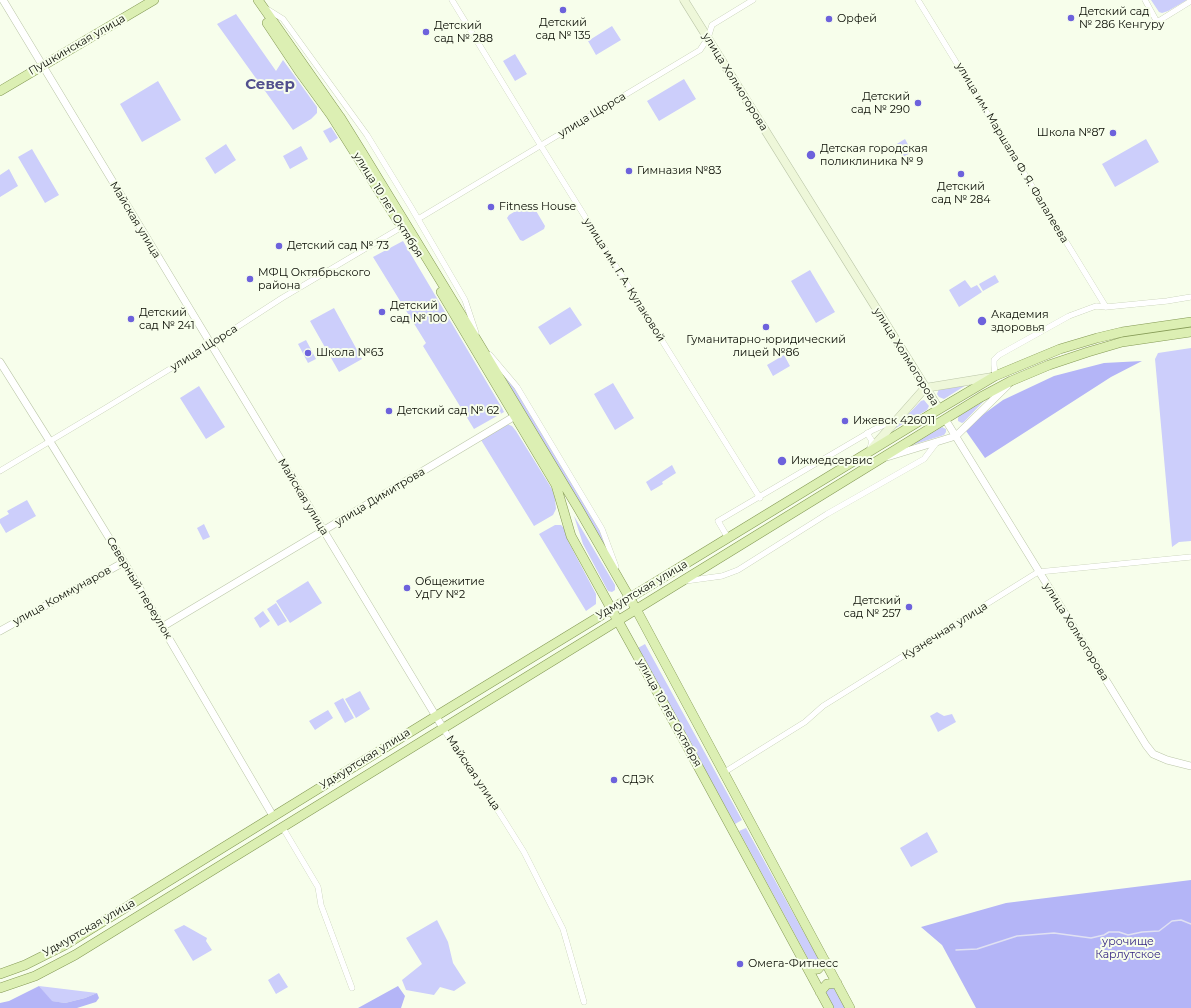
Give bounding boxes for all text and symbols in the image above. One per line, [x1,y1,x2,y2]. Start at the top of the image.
marker: Детский сад № 135 [558,5,568,15]
place label: Детский сад № 286 Кенгуру [1079,5,1164,31]
street label: Пушкинская улица [26,12,128,78]
place label: Орфей [837,12,877,26]
marker: Детский сад № 286 Кенгуру [1066,13,1076,23]
marker: Орфей [824,14,834,24]
place label: Детский сад № 135 [535,16,591,42]
place label: Детский сад № 288 [434,19,493,45]
marker: Детский сад № 288 [421,27,431,37]
street label: улица Холмогорова [699,30,771,134]
street label: улица им. Маршала Ф. Я. Фалалеева [953,60,1071,246]
district label: Север [245,76,295,94]
street label: улица Щорса [556,90,628,140]
place label: Детский сад № 290 [851,90,910,116]
marker: Детский сад № 290 [913,98,923,108]
place label: Школа №87 [1037,126,1105,140]
marker: Школа №87 [1108,128,1118,138]
place label: Детская городская поликлиника № 9 [820,142,928,168]
marker: Детская городская поликлиника № 9 [805,149,817,161]
street label: улица 10 лет Октября [350,150,426,260]
place label: Гимназия №83 [637,164,721,178]
marker: Гимназия №83 [624,166,634,176]
marker: Детский сад № 284 [956,169,966,179]
street label: Майская улица [107,179,163,261]
place label: Детский сад № 284 [931,180,991,206]
place label: Fitness House [499,200,576,214]
marker: Fitness House [486,202,496,212]
street label: улица им. Г. А. Кулаковой [580,216,668,344]
place label: Детский сад № 73 [287,239,389,253]
marker: Детский сад № 73 [274,241,284,251]
place label: МФЦ Октябрьского района [258,266,370,292]
marker: МФЦ Октябрьского района [245,274,255,284]
place label: Детский сад № 100 [390,299,447,325]
street label: улица Холмогорова [870,305,942,409]
place label: Детский сад № 241 [139,306,195,332]
marker: Детский сад № 100 [377,307,387,317]
place label: Академия здоровья [991,308,1049,334]
marker: Детский сад № 241 [126,314,136,324]
marker: Академия здоровья [976,315,988,327]
street label: улица Щорса [168,322,240,374]
marker: Гуманитарно-юридический лицей №86 [761,322,771,332]
place label: Гуманитарно-юридический лицей №86 [686,333,846,359]
place label: Школа №63 [316,346,384,360]
marker: Школа №63 [303,348,313,358]
place label: Детский сад № 62 [397,404,499,418]
marker: Детский сад № 62 [384,406,394,416]
place label: Ижевск 426011 [853,414,935,428]
marker: Ижевск 426011 [840,416,850,426]
place label: Ижмедсервис [791,454,873,468]
marker: Ижмедсервис [776,455,788,467]
street label: Майская улица [275,456,331,538]
street label: улица Димитрова [333,465,427,529]
street label: Северный переулок [103,535,175,641]
street label: Удмуртская улица [594,558,690,622]
street label: улица Коммунаров [11,564,113,628]
place label: Общежитие УдГУ №2 [415,575,485,601]
street label: улица Холмогорова [1040,580,1112,684]
marker: Общежитие УдГУ №2 [402,583,412,593]
place label: Детский сад № 257 [843,594,901,620]
street label: Кузнечная улица [900,599,990,663]
marker: Детский сад № 257 [904,602,914,612]
street label: улица 10 лет Октября [634,657,704,769]
street label: Удмуртская улица [317,726,413,792]
street label: Майская улица [443,733,503,813]
place label: СДЭК [622,773,654,787]
marker: СДЭК [609,775,619,785]
street label: Удмуртская улица [41,896,137,960]
park label: урочище Карлутское [1095,935,1161,961]
place label: Омега-Фитнесс [748,957,838,971]
marker: Омега-Фитнесс [735,959,745,969]

